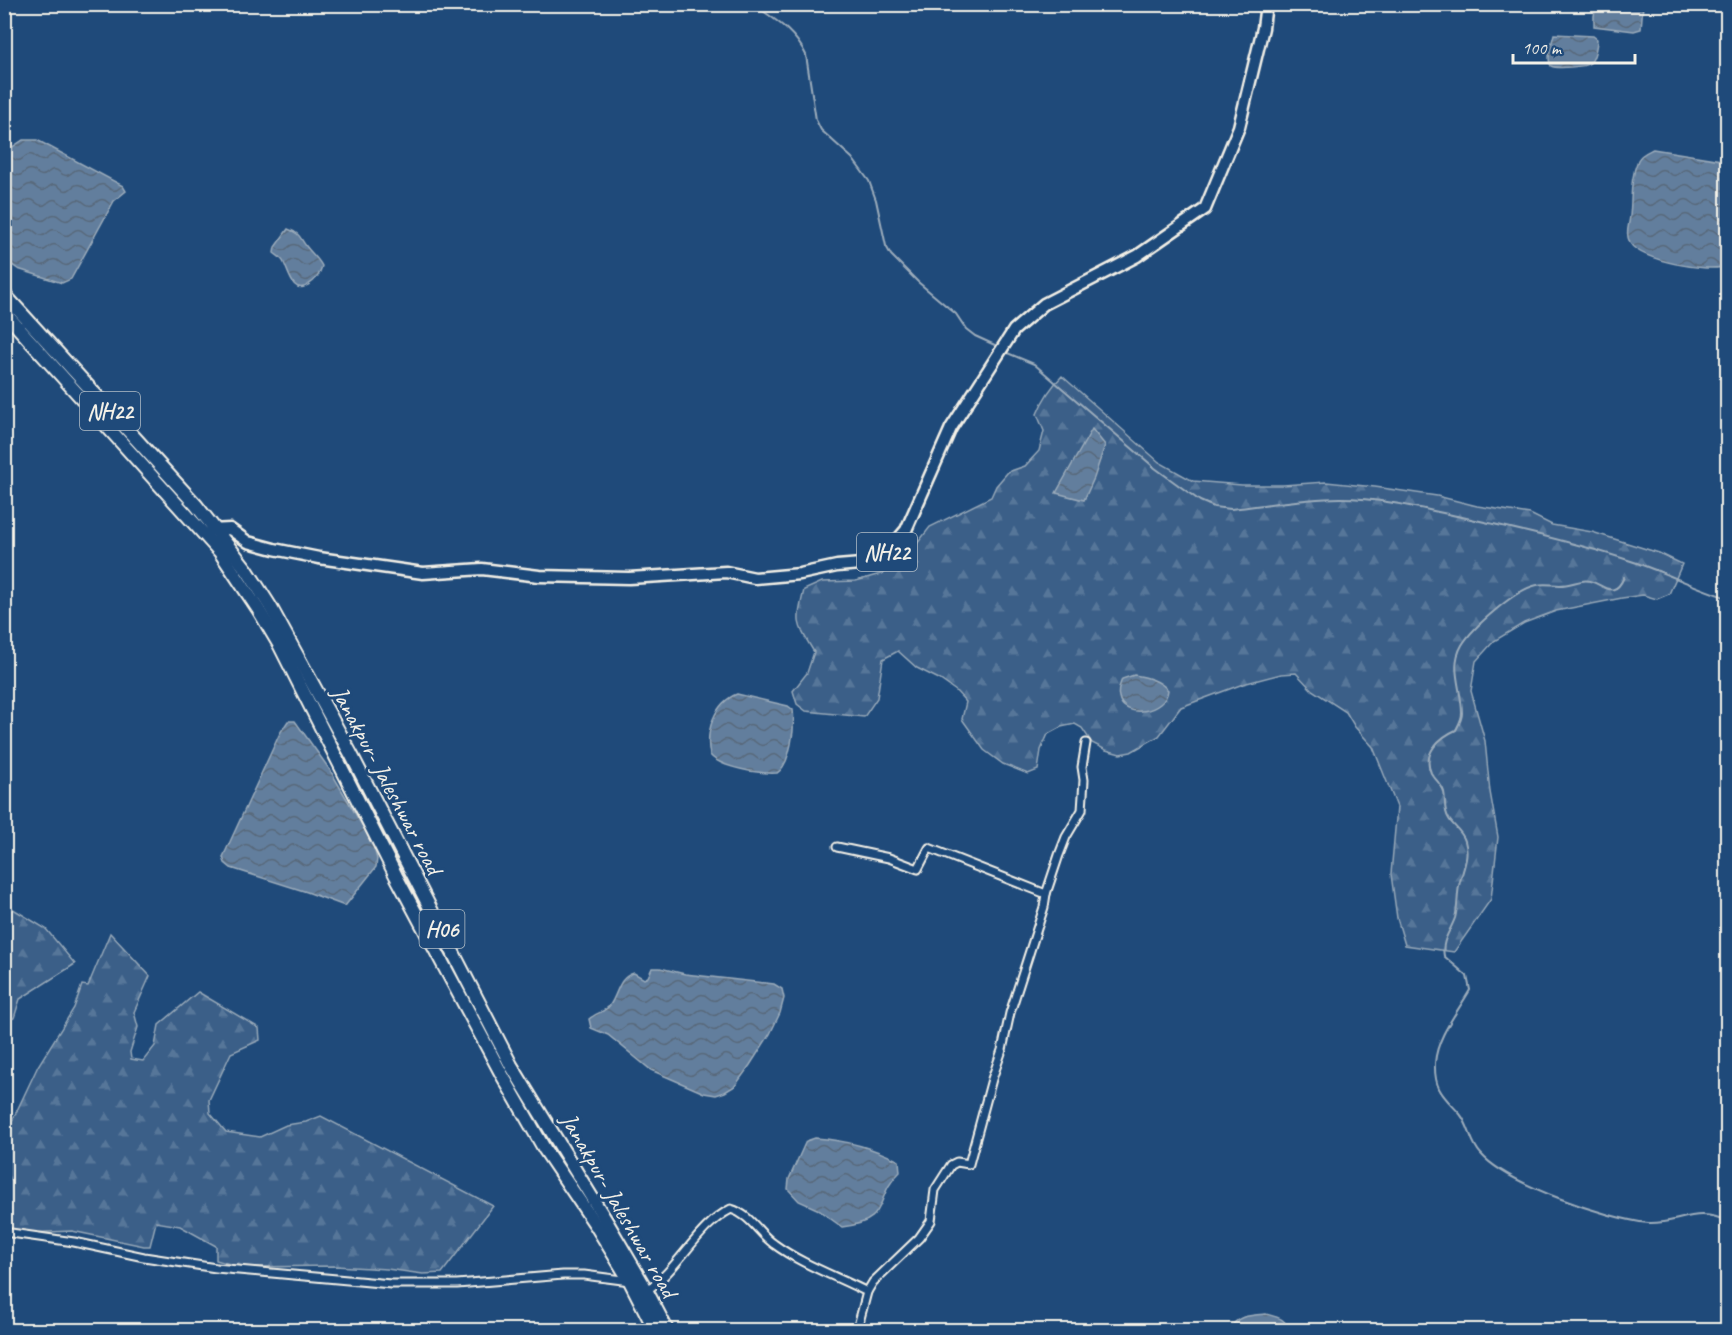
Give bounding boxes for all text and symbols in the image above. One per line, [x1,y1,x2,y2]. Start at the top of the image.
scale bar [1513,27,1634,65]
text: 100 m [1522,37,1563,59]
road number: NH22 [80,392,140,430]
road number: NH22 [857,533,917,571]
street label: Janakpur- Jaleshwar road [324,680,451,882]
road number: H06 [420,910,464,948]
street label: Janakpur- Jaleshwar road [553,1106,686,1306]

